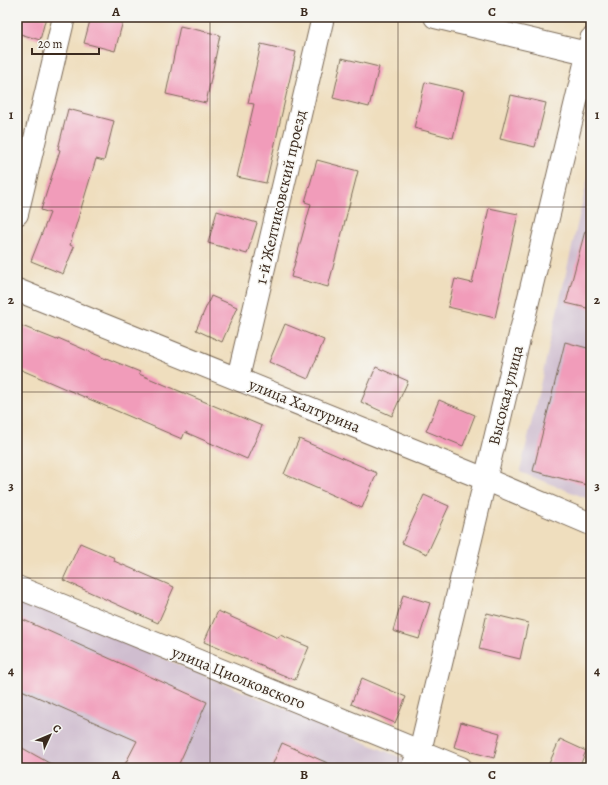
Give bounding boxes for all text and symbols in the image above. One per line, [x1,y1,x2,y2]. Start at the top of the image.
text: A [111,3,121,20]
text: B [300,3,308,20]
text: C [488,3,496,20]
scale bar [32,30,99,56]
text: 20 m [38,36,62,52]
text: 1 [9,106,14,123]
text: 1 [595,106,600,123]
street label: 1-й Желтиковский проезд [250,108,312,287]
text: 2 [8,291,15,308]
text: 2 [594,291,601,308]
street label: Высокая улица [483,343,529,447]
street label: улица Халтурина [245,373,364,439]
text: 3 [8,477,14,494]
text: 3 [594,477,600,494]
street label: улица Циолковского [168,641,309,715]
text: 4 [8,662,14,679]
text: 4 [594,662,600,679]
north arrow [30,715,70,755]
text: С [49,721,65,736]
text: A [111,766,121,783]
text: B [300,766,308,783]
text: C [488,766,496,783]

